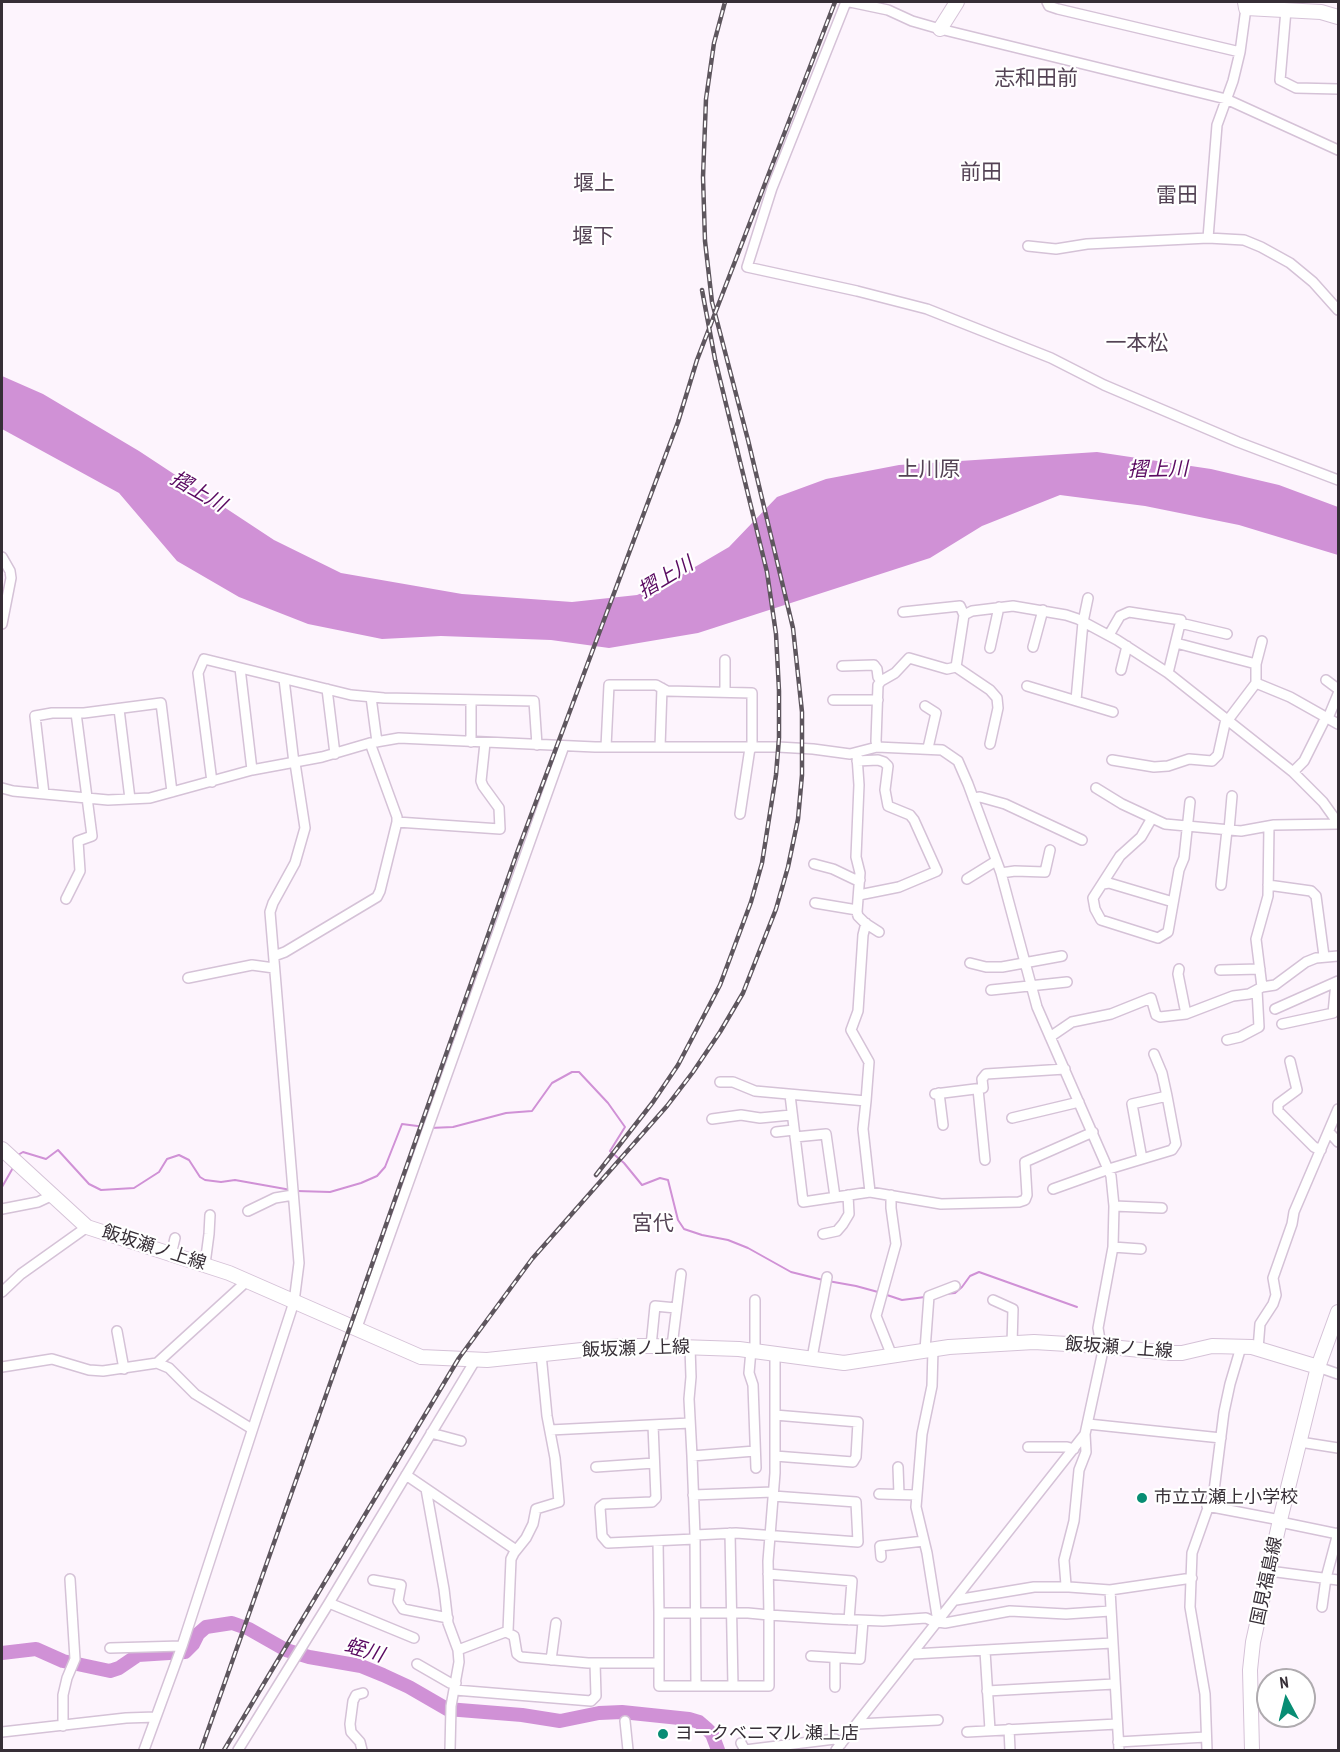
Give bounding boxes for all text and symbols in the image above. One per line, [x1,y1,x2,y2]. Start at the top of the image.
district label: 志和田前 [994,66,1078,92]
district label: 前田 [960,160,1002,186]
district label: 堰上 [573,171,615,197]
district label: 雷田 [1156,183,1198,209]
district label: 堰下 [572,224,614,250]
district label: 一本松 [1106,331,1168,357]
district label: 上川原 [898,457,960,483]
water label: 摺上川 [1128,457,1188,483]
water label: 摺上川 [166,467,230,517]
water label: 摺上川 [634,552,698,604]
district label: 宮代 [632,1211,674,1237]
street label: 飯坂瀬ノ上線 [99,1221,209,1275]
street label: 飯坂瀬ノ上線 [1064,1333,1174,1363]
street label: 飯坂瀬ノ上線 [582,1336,690,1362]
place label: 市立立瀬上小学校 [1154,1487,1298,1509]
marker: 市立立瀬上小学校 [1135,1491,1149,1505]
street label: 国見福島線 [1247,1535,1287,1627]
water label: 蛭川 [341,1634,387,1668]
north arrow [1256,1668,1316,1728]
text: N [1279,1672,1290,1693]
place label: ヨークベニマル 瀬上店 [675,1723,859,1745]
marker: ヨークベニマル 瀬上店 [656,1727,670,1741]

